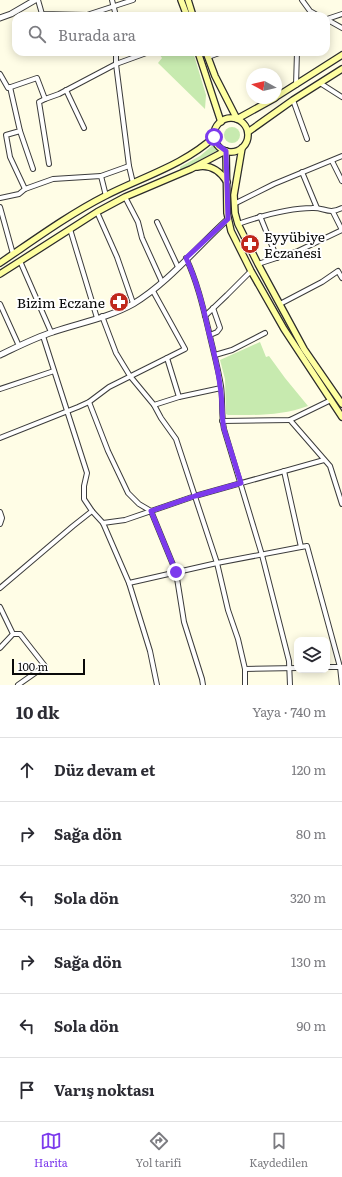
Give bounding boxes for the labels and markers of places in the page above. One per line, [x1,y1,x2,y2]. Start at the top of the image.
place label: Eyyübiye Eczanesi [264,226,325,262]
pharmacy icon: Eyyübiye Eczanesi [239,233,261,255]
pharmacy icon: Bizim Eczane [108,291,130,313]
place label: Bizim Eczane [17,292,105,312]

